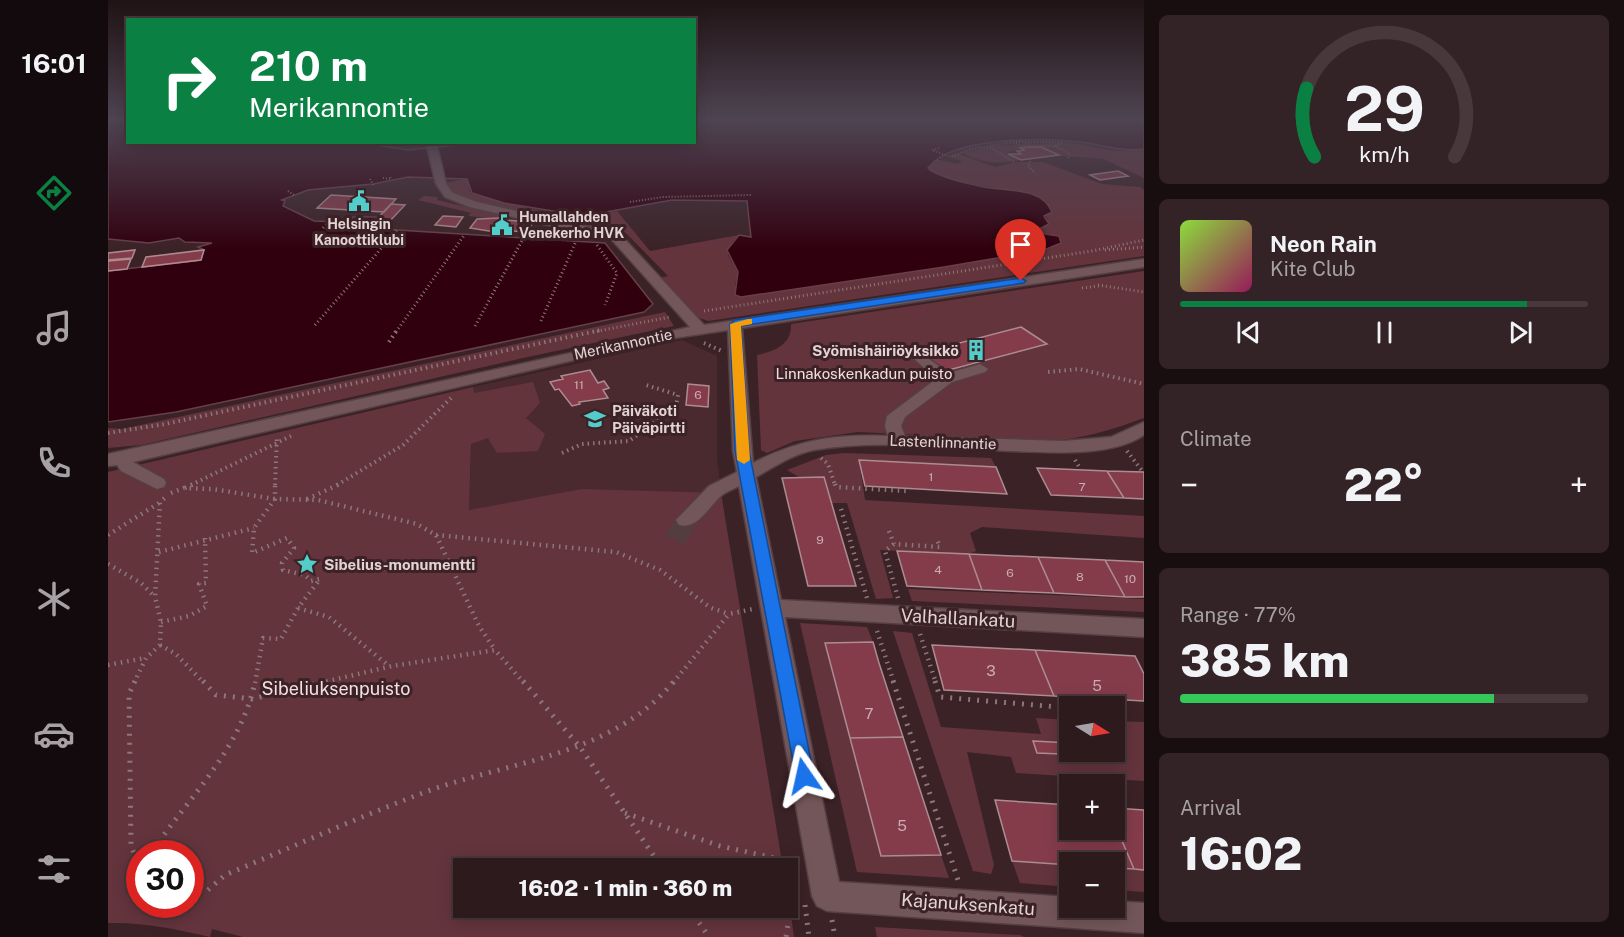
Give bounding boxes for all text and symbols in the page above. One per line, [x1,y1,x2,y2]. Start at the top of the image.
text: 210 m [249,41,368,90]
icon: right [150,42,228,120]
text: 16:01 [21,47,87,79]
text: 29 [1344,72,1424,145]
text: Merikannontie [249,91,429,123]
text: km/h [1359,142,1409,167]
icon: directions [33,172,75,214]
public building icon: Helsingin Kanoottiklubi [347,189,371,213]
place label: Humallahden Venekerho HVK [519,209,624,241]
public building icon: Humallahden Venekerho HVK [490,213,514,237]
place label: Helsingin Kanoottiklubi [314,216,404,248]
pin [995,219,1046,281]
icon: arrive [1004,228,1037,261]
text: Neon Rain [1270,231,1377,257]
text: Kite Club [1270,257,1355,281]
icon: music [33,307,75,349]
icon: previous [1232,316,1265,349]
icon: pause [1368,316,1401,349]
icon: next [1504,316,1537,349]
street label: Merikannontie [572,325,674,363]
building icon: Syömishäiriöyksikkö [964,338,988,362]
place label: Syömishäiriöyksikkö [812,342,959,359]
park label: Linnakoskenkadun puisto [776,365,952,382]
house number: 11 [574,378,584,392]
house number: 6 [694,388,702,402]
place label: Päiväkoti Päiväpirtti [612,402,685,436]
school or university icon: Päiväkoti Päiväpirtti [583,407,607,431]
text: Climate [1180,427,1252,451]
street label: Lastenlinnantie [889,432,997,452]
icon: phone [33,442,75,484]
text: 22° [1344,458,1424,511]
text: − [1180,466,1198,504]
text: + [1570,466,1588,504]
house number: 1 [929,470,933,484]
house number: 7 [1078,480,1086,494]
house number: 9 [816,533,824,547]
place icon: Sibelius-monumentti [295,552,319,576]
place label: Sibelius-monumentti [324,556,475,573]
house number: 4 [934,563,942,577]
house number: 6 [1006,566,1014,580]
house number: 8 [1076,570,1084,584]
house number: 10 [1124,572,1136,586]
icon: climate [33,578,75,620]
text: Range · 77% [1180,603,1296,627]
street label: Valhallankatu [900,605,1016,631]
text: 385 km [1180,634,1350,687]
house number: 3 [986,662,996,679]
house number: 5 [1092,677,1102,694]
park label: Sibeliuksenpuisto [261,678,411,699]
north arrow [1059,696,1125,762]
map controls [1059,696,1125,918]
house number: 7 [864,705,874,722]
icon: car [33,713,75,755]
position arrow [772,744,836,808]
button: + [1059,774,1125,840]
text: Arrival [1180,796,1242,820]
house number: 5 [897,817,907,834]
text: 16:02 [1180,827,1302,880]
speed limit sign: 30 [126,840,204,918]
icon: filters [33,848,75,890]
button: − [1059,852,1125,918]
text: 16:02 · 1 min · 360 m [519,875,732,901]
street label: Kajanuksenkatu [900,889,1036,919]

